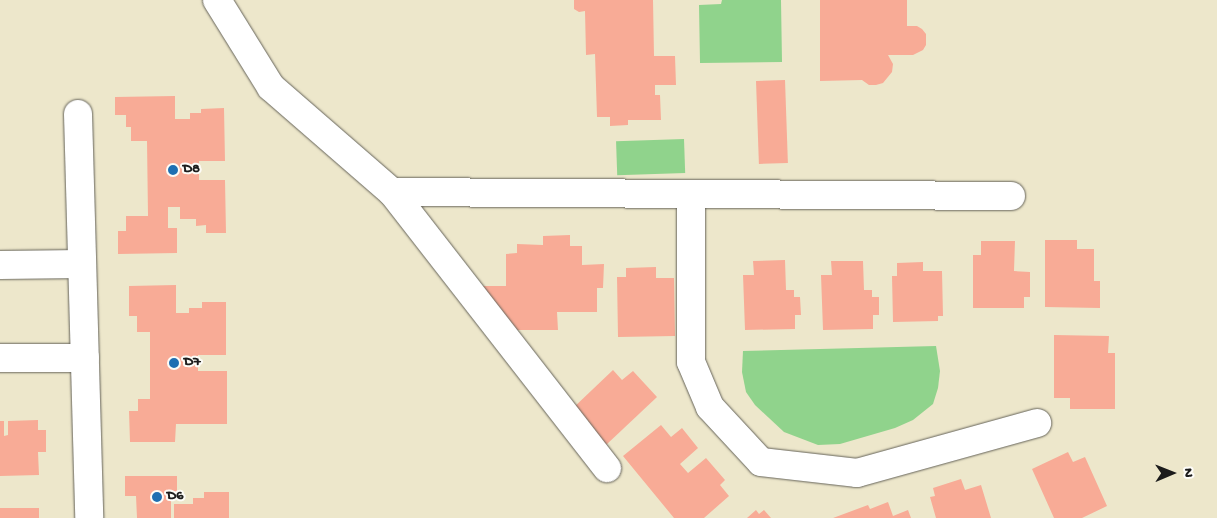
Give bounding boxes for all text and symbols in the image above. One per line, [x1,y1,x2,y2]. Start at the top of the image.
place label: D8 [183,162,200,178]
marker: D8 [167,164,179,176]
place label: D7 [184,355,200,371]
marker: D7 [168,357,180,369]
north arrow [1147,448,1197,498]
text: N [1179,468,1196,477]
place label: D6 [167,489,183,505]
marker: D6 [151,491,163,503]

